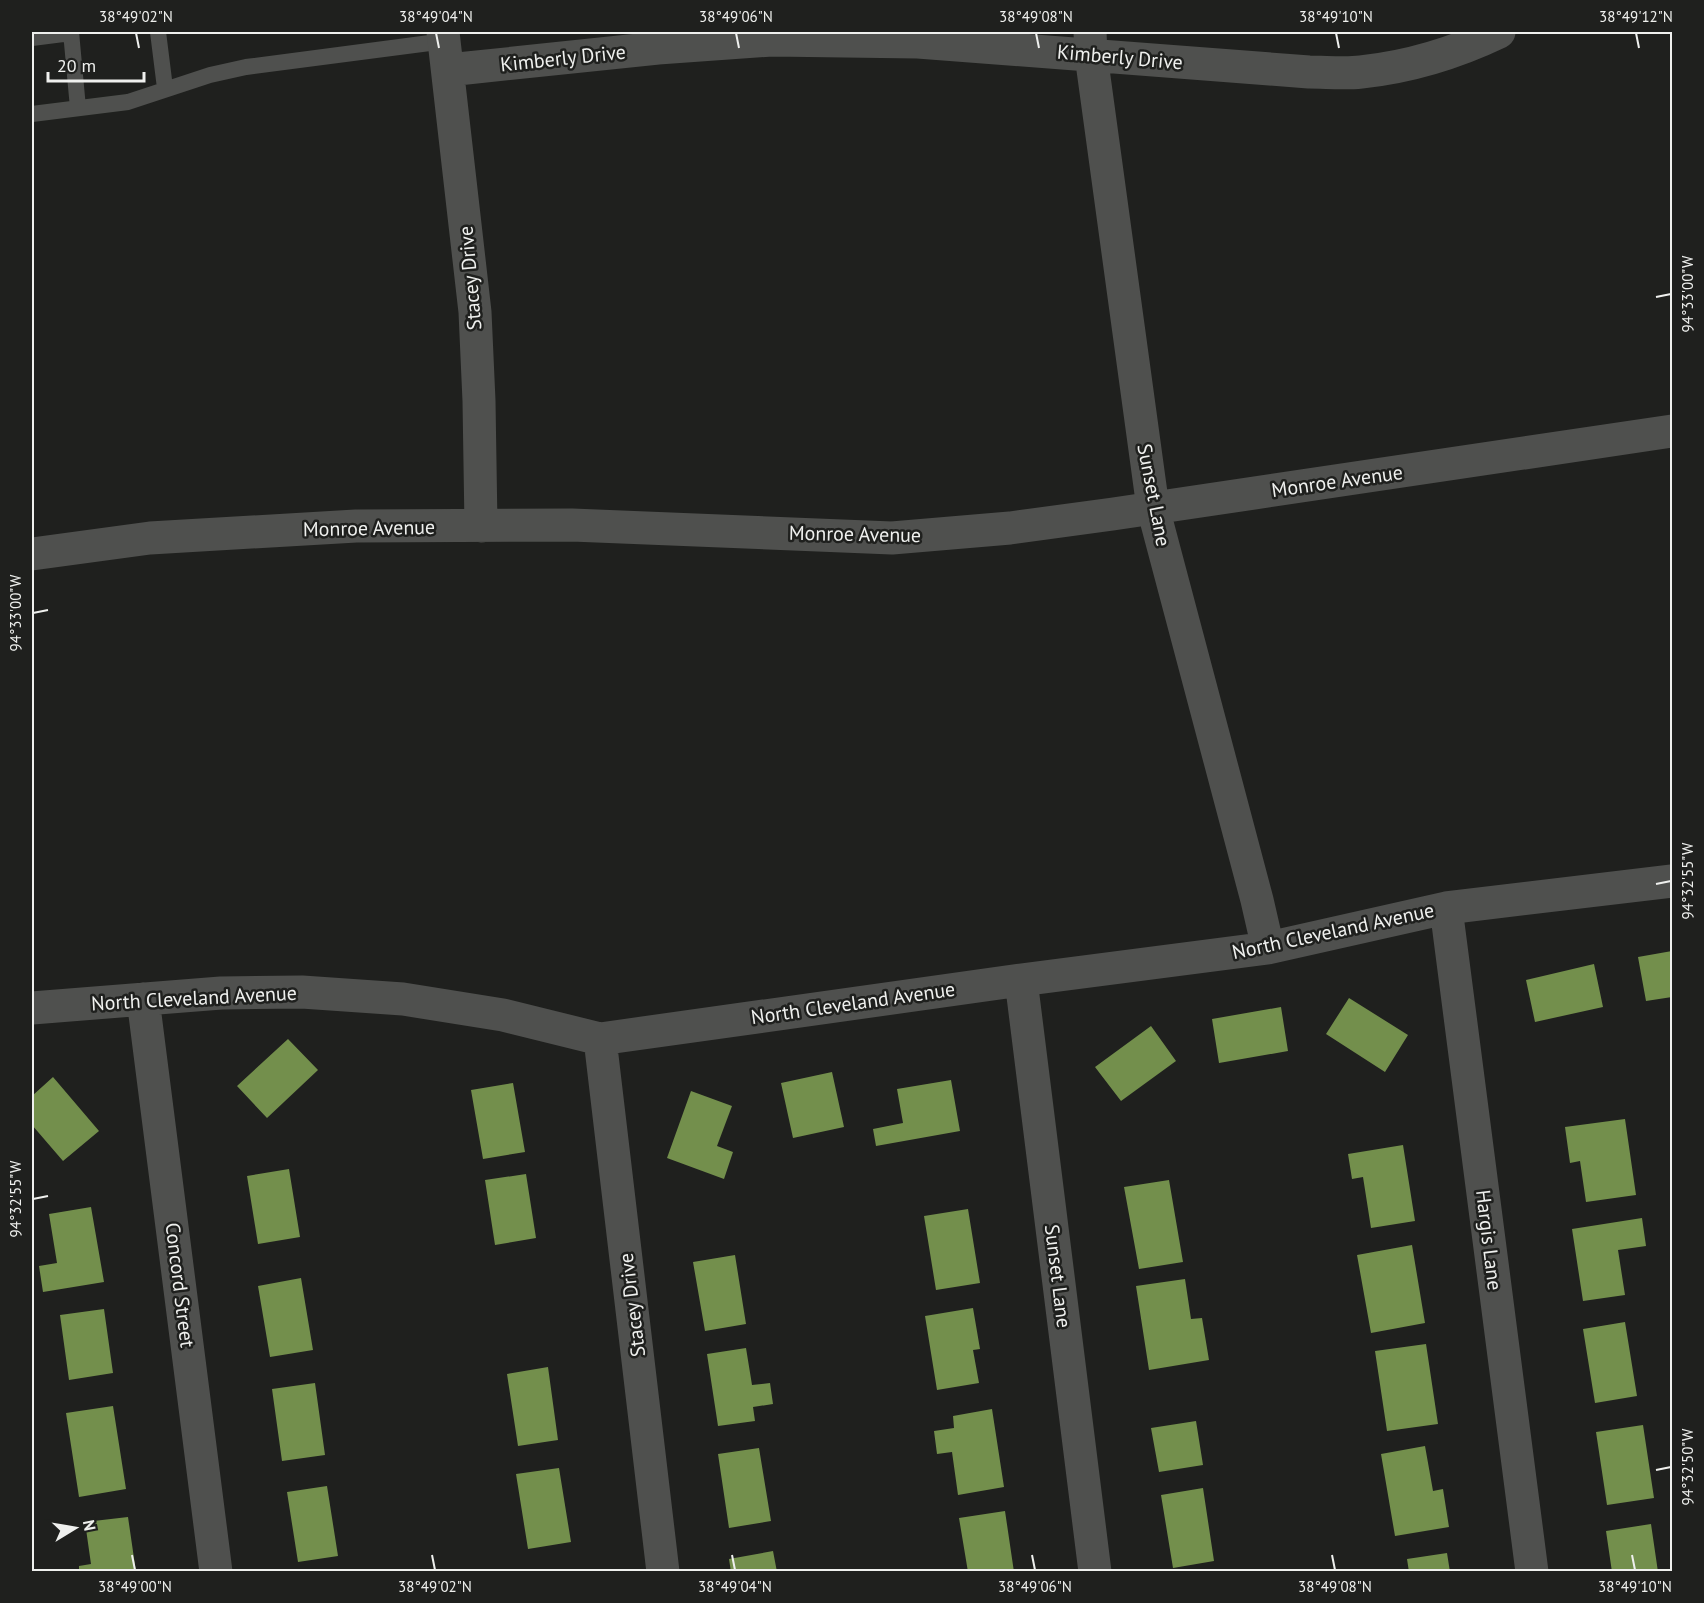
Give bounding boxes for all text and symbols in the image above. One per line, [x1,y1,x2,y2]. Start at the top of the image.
text: 38°49'02"N [99,7,173,26]
text: 38°49'04"N [399,7,473,26]
text: 38°49'06"N [699,7,773,26]
text: 38°49'08"N [999,7,1073,26]
text: 38°49'10"N [1299,7,1373,26]
text: 38°49'12"N [1599,7,1673,26]
street label: Kimberly Drive [499,38,627,78]
street label: Kimberly Drive [1056,39,1184,75]
scale bar [48,45,144,83]
text: 20 m [57,54,96,77]
street label: Stacey Drive [453,225,487,331]
text: 94°33'00"W [1678,255,1697,332]
street label: Sunset Lane [1131,441,1177,549]
street label: Monroe Avenue [1270,459,1404,503]
street label: Monroe Avenue [303,514,435,542]
street label: Monroe Avenue [789,520,921,548]
text: 94°33'00"W [6,574,25,651]
text: 94°32'55"W [1678,842,1697,919]
street label: North Cleveland Avenue [1230,897,1436,965]
street label: North Cleveland Avenue [749,976,957,1030]
street label: North Cleveland Avenue [91,980,297,1016]
text: 94°32'55"W [6,1160,25,1237]
street label: Hargis Lane [1470,1188,1508,1292]
street label: Concord Street [159,1221,201,1349]
street label: Sunset Lane [1039,1223,1077,1329]
street label: Stacey Drive [613,1252,651,1358]
text: 94°32'50"W [1678,1428,1697,1505]
north arrow [45,1498,105,1558]
text: N [79,1518,101,1532]
text: 38°49'00"N [98,1577,172,1596]
text: 38°49'02"N [398,1577,472,1596]
text: 38°49'04"N [698,1577,772,1596]
text: 38°49'06"N [998,1577,1072,1596]
text: 38°49'08"N [1298,1577,1372,1596]
text: 38°49'10"N [1598,1577,1672,1596]

